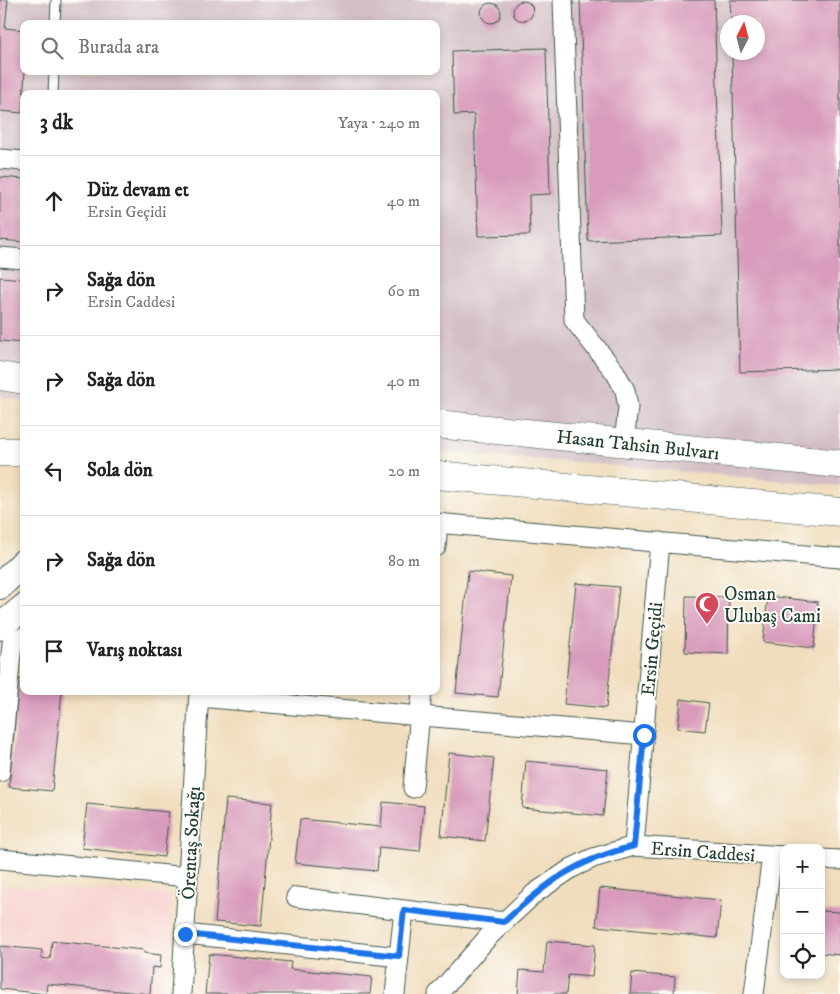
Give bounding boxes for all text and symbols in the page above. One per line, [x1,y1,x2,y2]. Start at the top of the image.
north arrow [720,15,765,60]
search box [20,20,440,75]
icon: search [38,34,66,62]
text: Burada ara [78,36,159,59]
text: 3 dk [40,110,73,136]
text: Yaya · 240 m [338,113,420,133]
text: Düz devam et [87,179,189,202]
icon: ahead [40,187,68,215]
text: 40 m [387,191,420,211]
text: Ersin Geçidi [87,202,166,222]
text: Sağa dön [87,269,155,292]
icon: right [40,277,68,305]
text: 60 m [388,281,420,301]
text: Ersin Caddesi [87,292,175,312]
icon: right [40,367,68,395]
text: Sağa dön [87,369,155,392]
text: 40 m [387,371,420,391]
street label: Hasan Tahsin Bulvarı [555,426,720,465]
icon: left [40,457,68,485]
text: Sola dön [87,459,153,482]
text: 20 m [388,461,420,481]
icon: right [40,547,68,575]
text: Sağa dön [87,549,155,572]
text: 80 m [388,551,420,571]
place label: Osman Ulubaş Cami [724,583,821,628]
mosque icon: Osman Ulubaş Cami [694,591,720,625]
street label: Ersin Geçidi [637,601,668,697]
icon: arrive [40,637,68,665]
text: Varış noktası [87,639,182,662]
route start [633,724,656,747]
street label: Örentaş Sokağı [176,786,206,900]
street label: Ersin Caddesi [650,837,756,868]
map controls [780,844,825,979]
button: + [780,844,825,889]
button: − [780,889,825,934]
route end [174,923,197,946]
button: locate [780,934,825,979]

